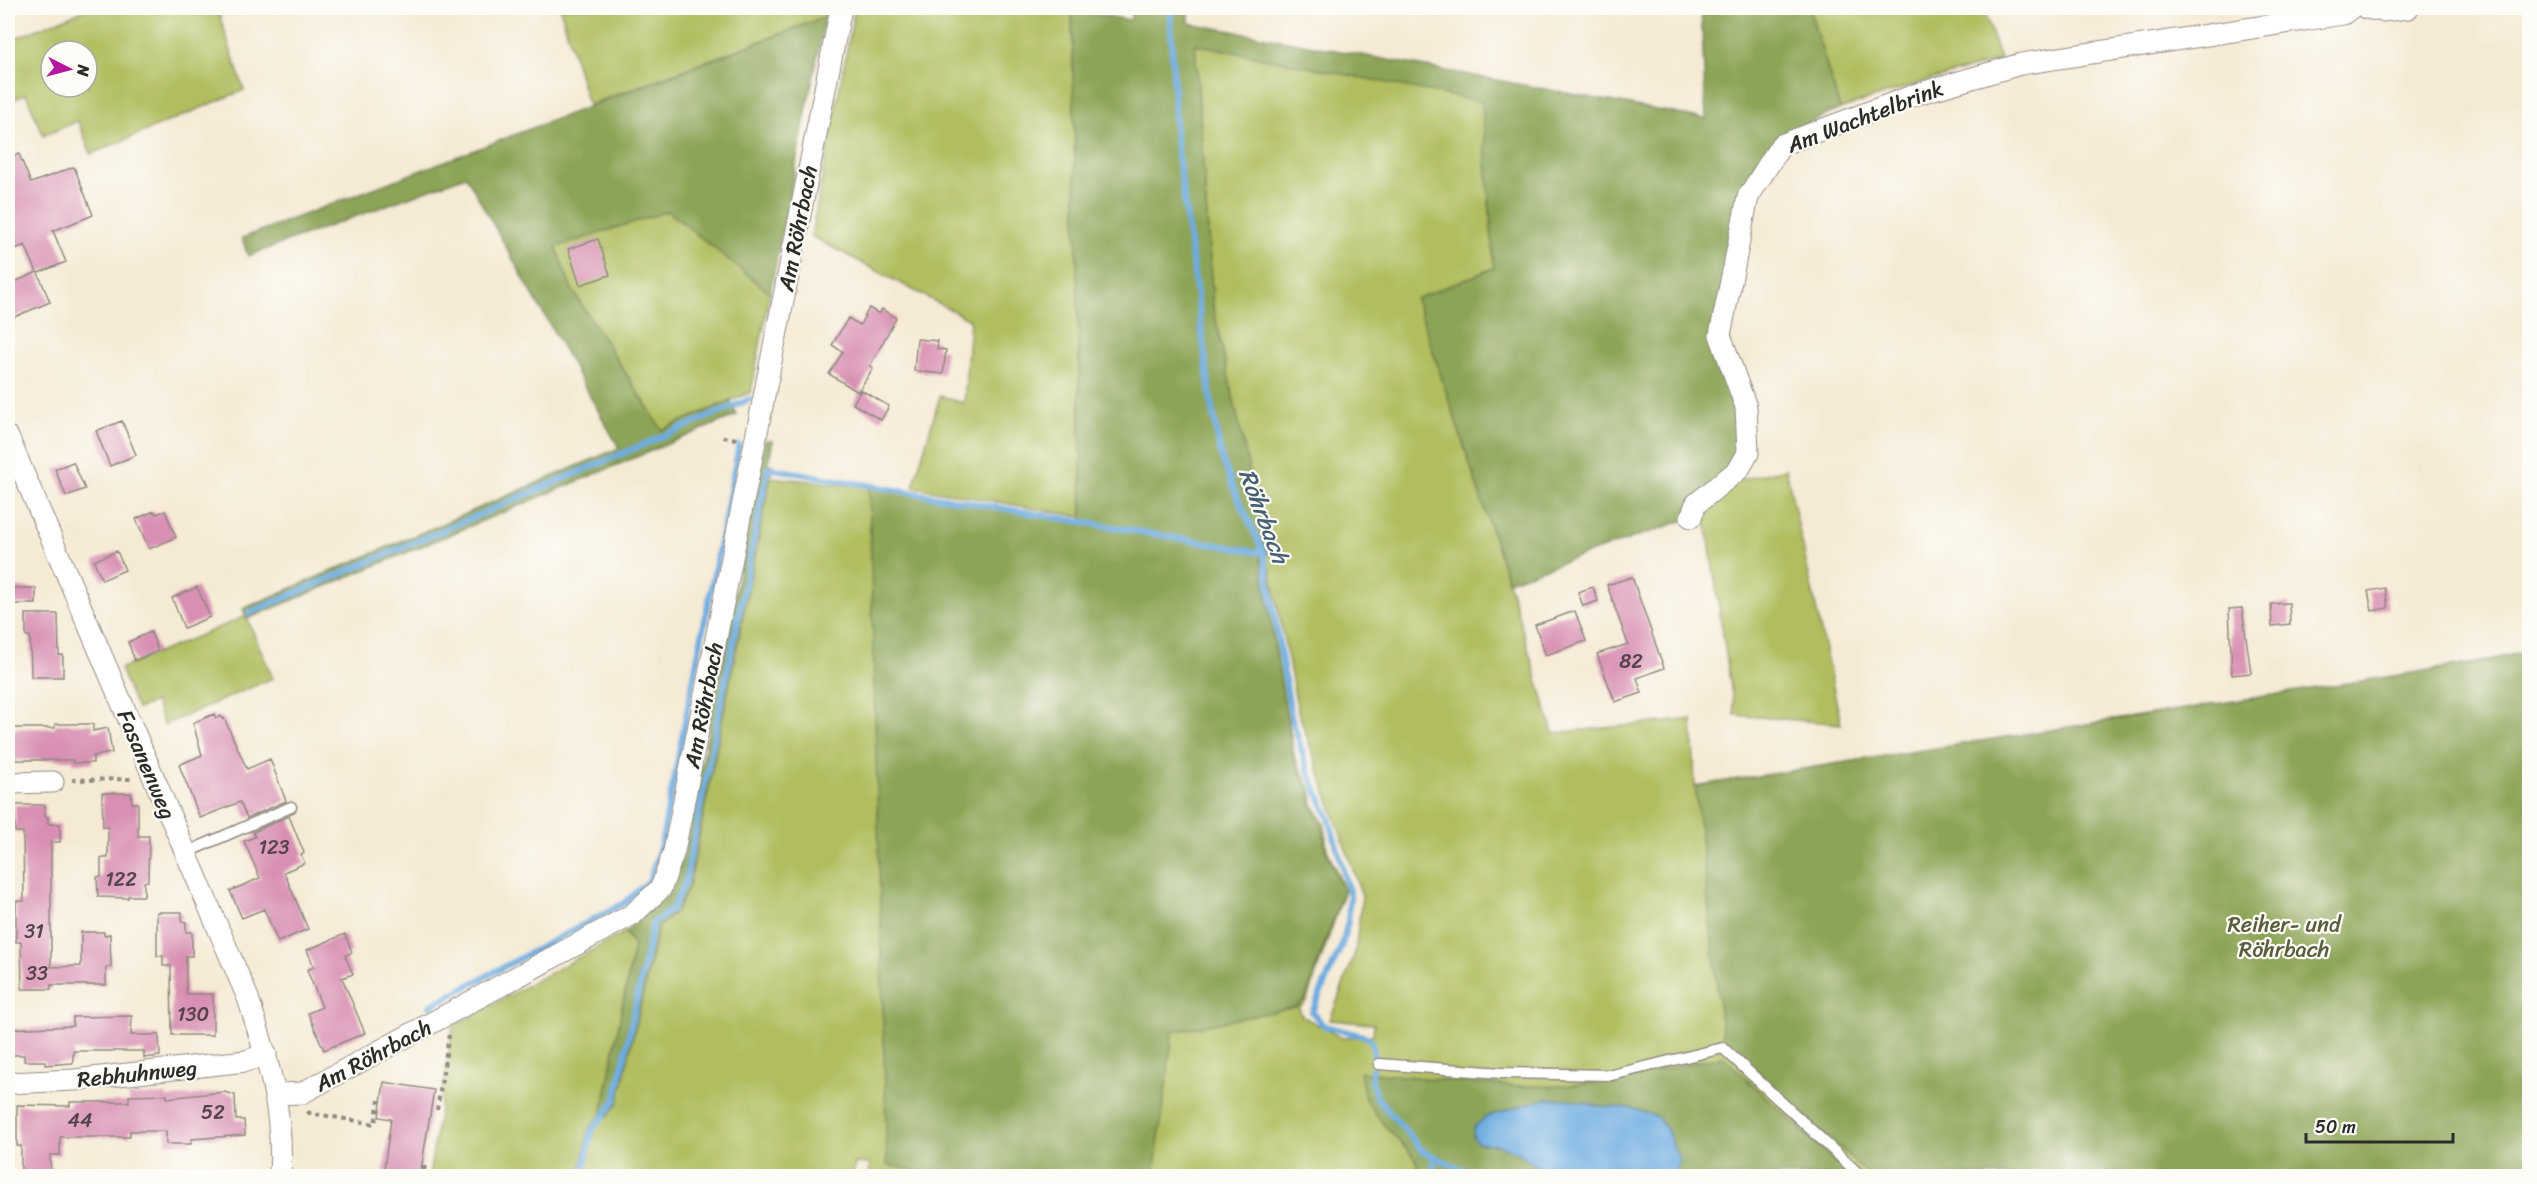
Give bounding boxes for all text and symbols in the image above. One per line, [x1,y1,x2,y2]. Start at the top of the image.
north arrow [39,39,99,99]
text: N [68,62,99,78]
street label: Am Wachtelbrink [1780,69,1949,165]
street label: Am Röhrbach [766,162,829,296]
water label: Röhrbach [1227,462,1302,572]
street label: Am Röhrbach [672,639,735,773]
house number: 82 [1619,644,1643,679]
street label: Fasanenweg [106,703,187,825]
house number: 123 [258,830,290,865]
house number: 122 [105,862,137,897]
park label: Reiher- und Röhrbach [2227,905,2342,969]
house number: 31 [24,914,44,949]
house number: 33 [26,956,48,991]
house number: 130 [177,997,209,1032]
street label: Am Röhrbach [307,1008,439,1103]
street label: Rebhuhnweg [75,1048,199,1099]
house number: 52 [201,1095,225,1130]
house number: 44 [68,1103,93,1138]
scale bar [2306,1106,2453,1144]
text: 50 m [2315,1111,2356,1143]

